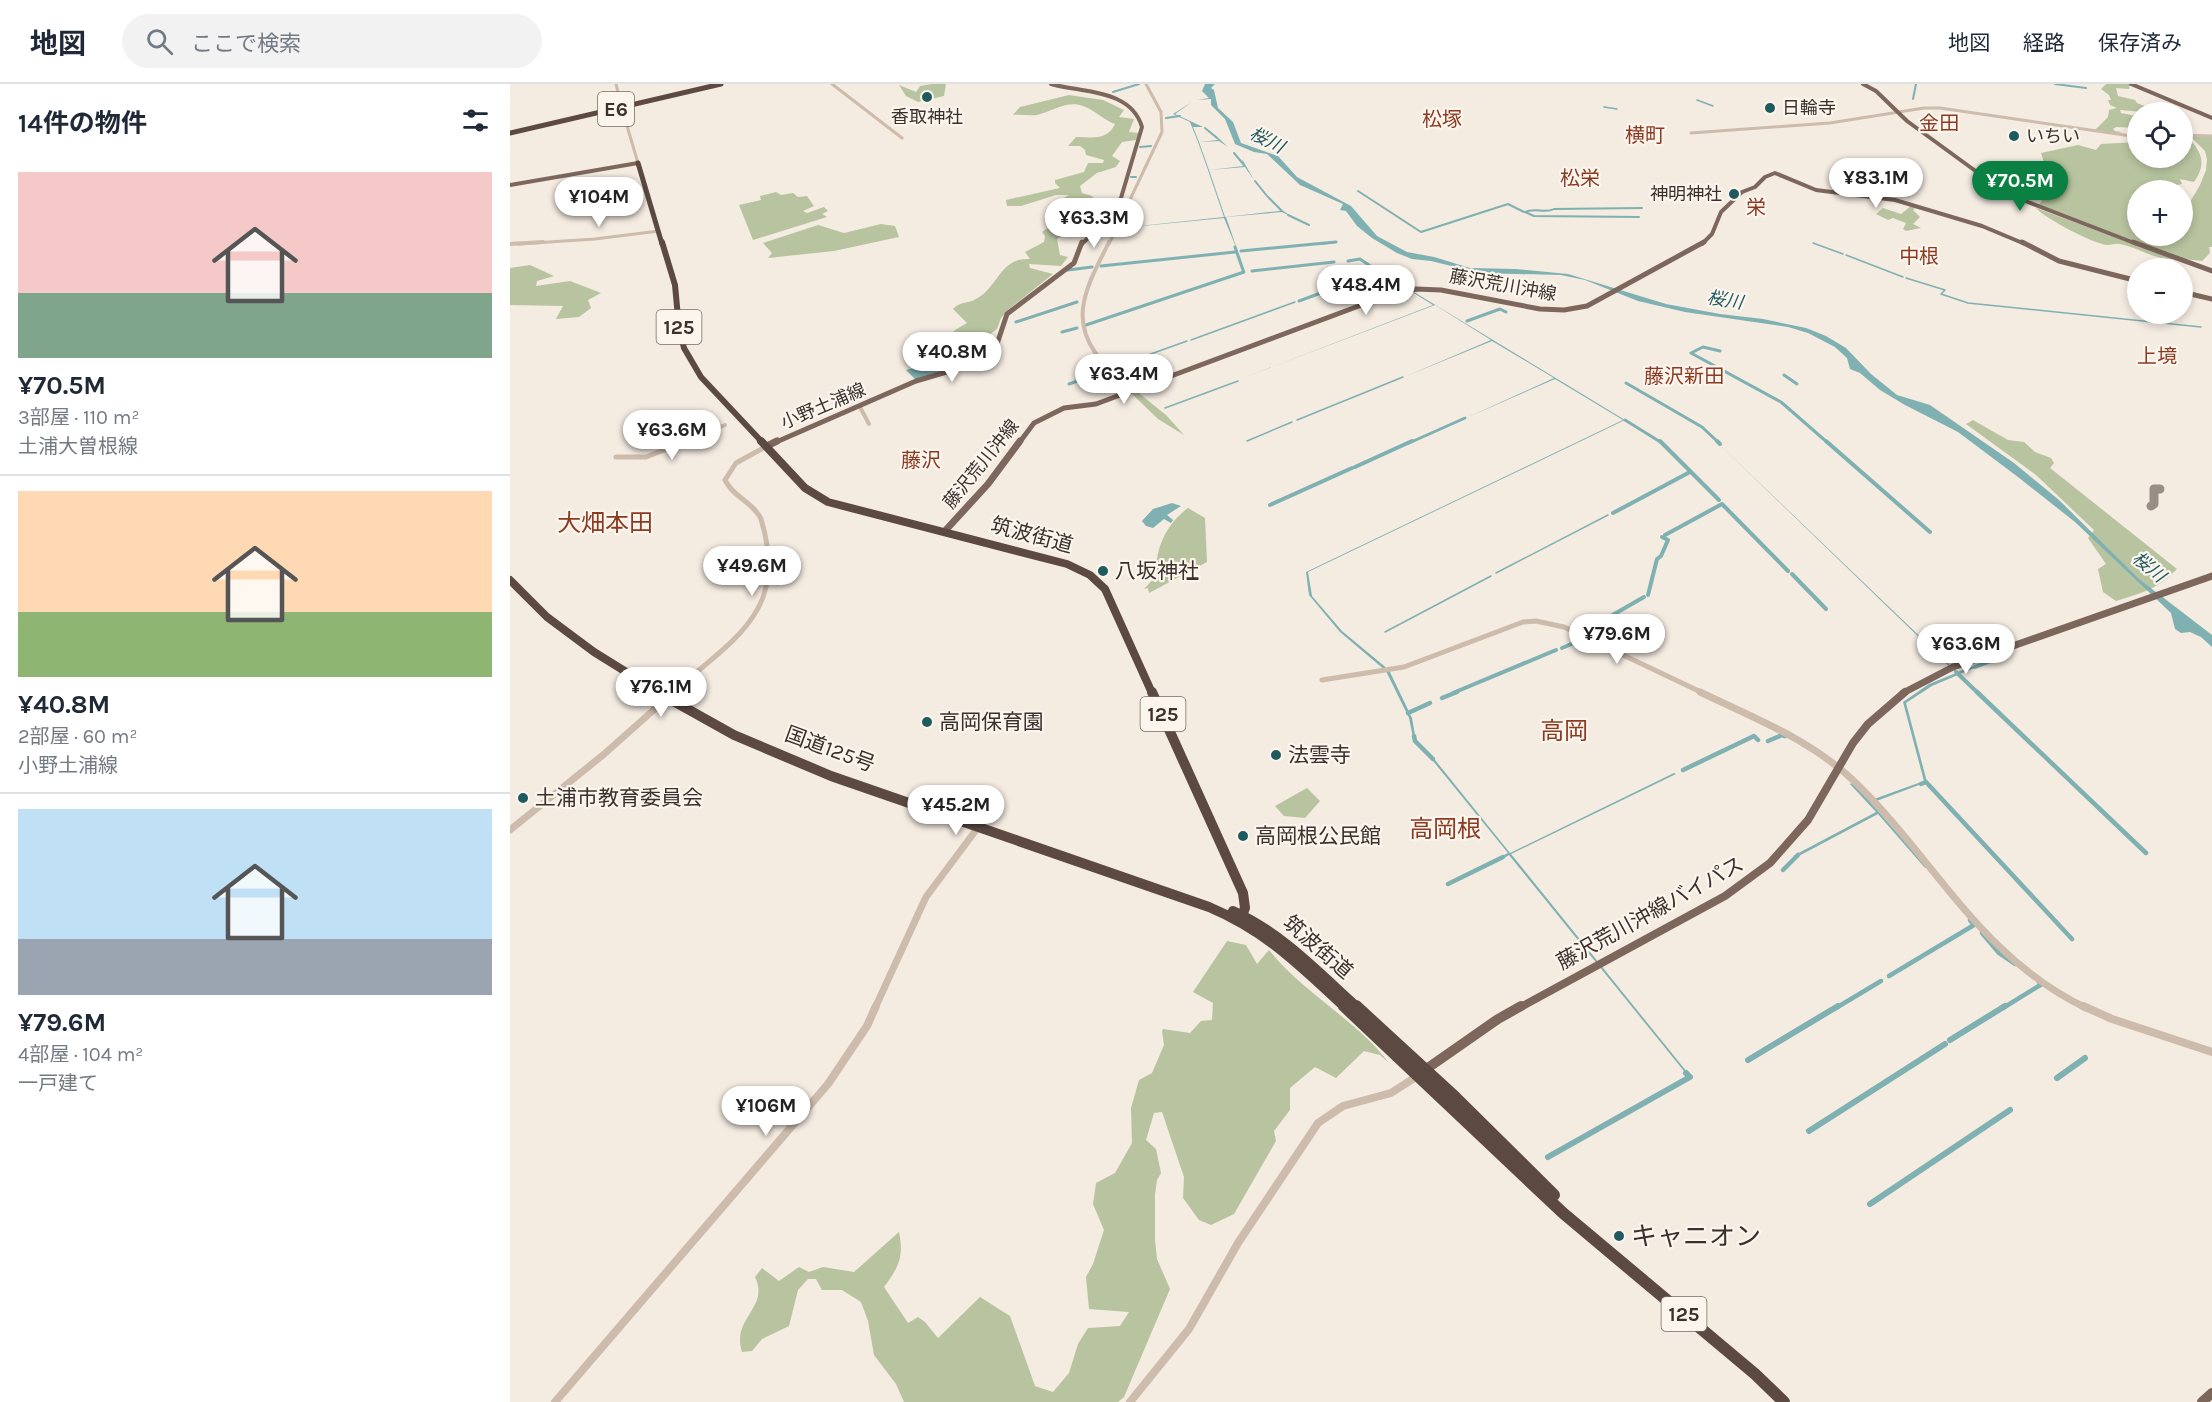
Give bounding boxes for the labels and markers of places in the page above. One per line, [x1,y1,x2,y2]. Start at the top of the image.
marker: 香取神社 [920,90,934,104]
place label: 日輪寺 [1782,97,1836,119]
marker: 日輪寺 [1763,101,1777,115]
place label: 香取神社 [891,106,963,128]
place label: いちい [2026,125,2080,147]
marker: いちい [2007,129,2021,143]
pin: ¥83.1M [1827,158,1925,209]
pin: ¥70.5M [1971,161,2069,212]
pin: ¥104M [557,177,641,228]
place label: 神明神社 [1650,183,1722,205]
marker: 神明神社 [1727,187,1741,201]
pin: ¥63.3M [1045,198,1143,249]
pin: ¥48.4M [1317,265,1415,316]
pin: ¥40.8M [903,332,1001,383]
pin: ¥63.4M [1075,354,1173,405]
pin: ¥63.6M [623,410,721,461]
pin: ¥49.6M [703,546,801,597]
place label: 八坂神社 [1115,559,1199,583]
marker: 八坂神社 [1096,564,1110,578]
pin: ¥79.6M [1568,614,1666,665]
pin: ¥63.6M [1917,624,2015,675]
pin: ¥76.1M [612,667,710,718]
place label: 高岡保育園 [939,710,1044,734]
marker: 高岡保育園 [920,715,934,729]
place label: 法雲寺 [1288,743,1351,767]
marker: 法雲寺 [1269,748,1283,762]
pin: ¥45.2M [907,785,1005,836]
place label: 土浦市教育委員会 [535,786,703,810]
marker: 土浦市教育委員会 [516,791,530,805]
place label: 高岡根公民館 [1255,824,1381,848]
marker: 高岡根公民館 [1236,829,1250,843]
pin: ¥106M [724,1086,808,1137]
place label: キャニオン [1631,1221,1761,1252]
marker: キャニオン [1612,1229,1626,1243]

